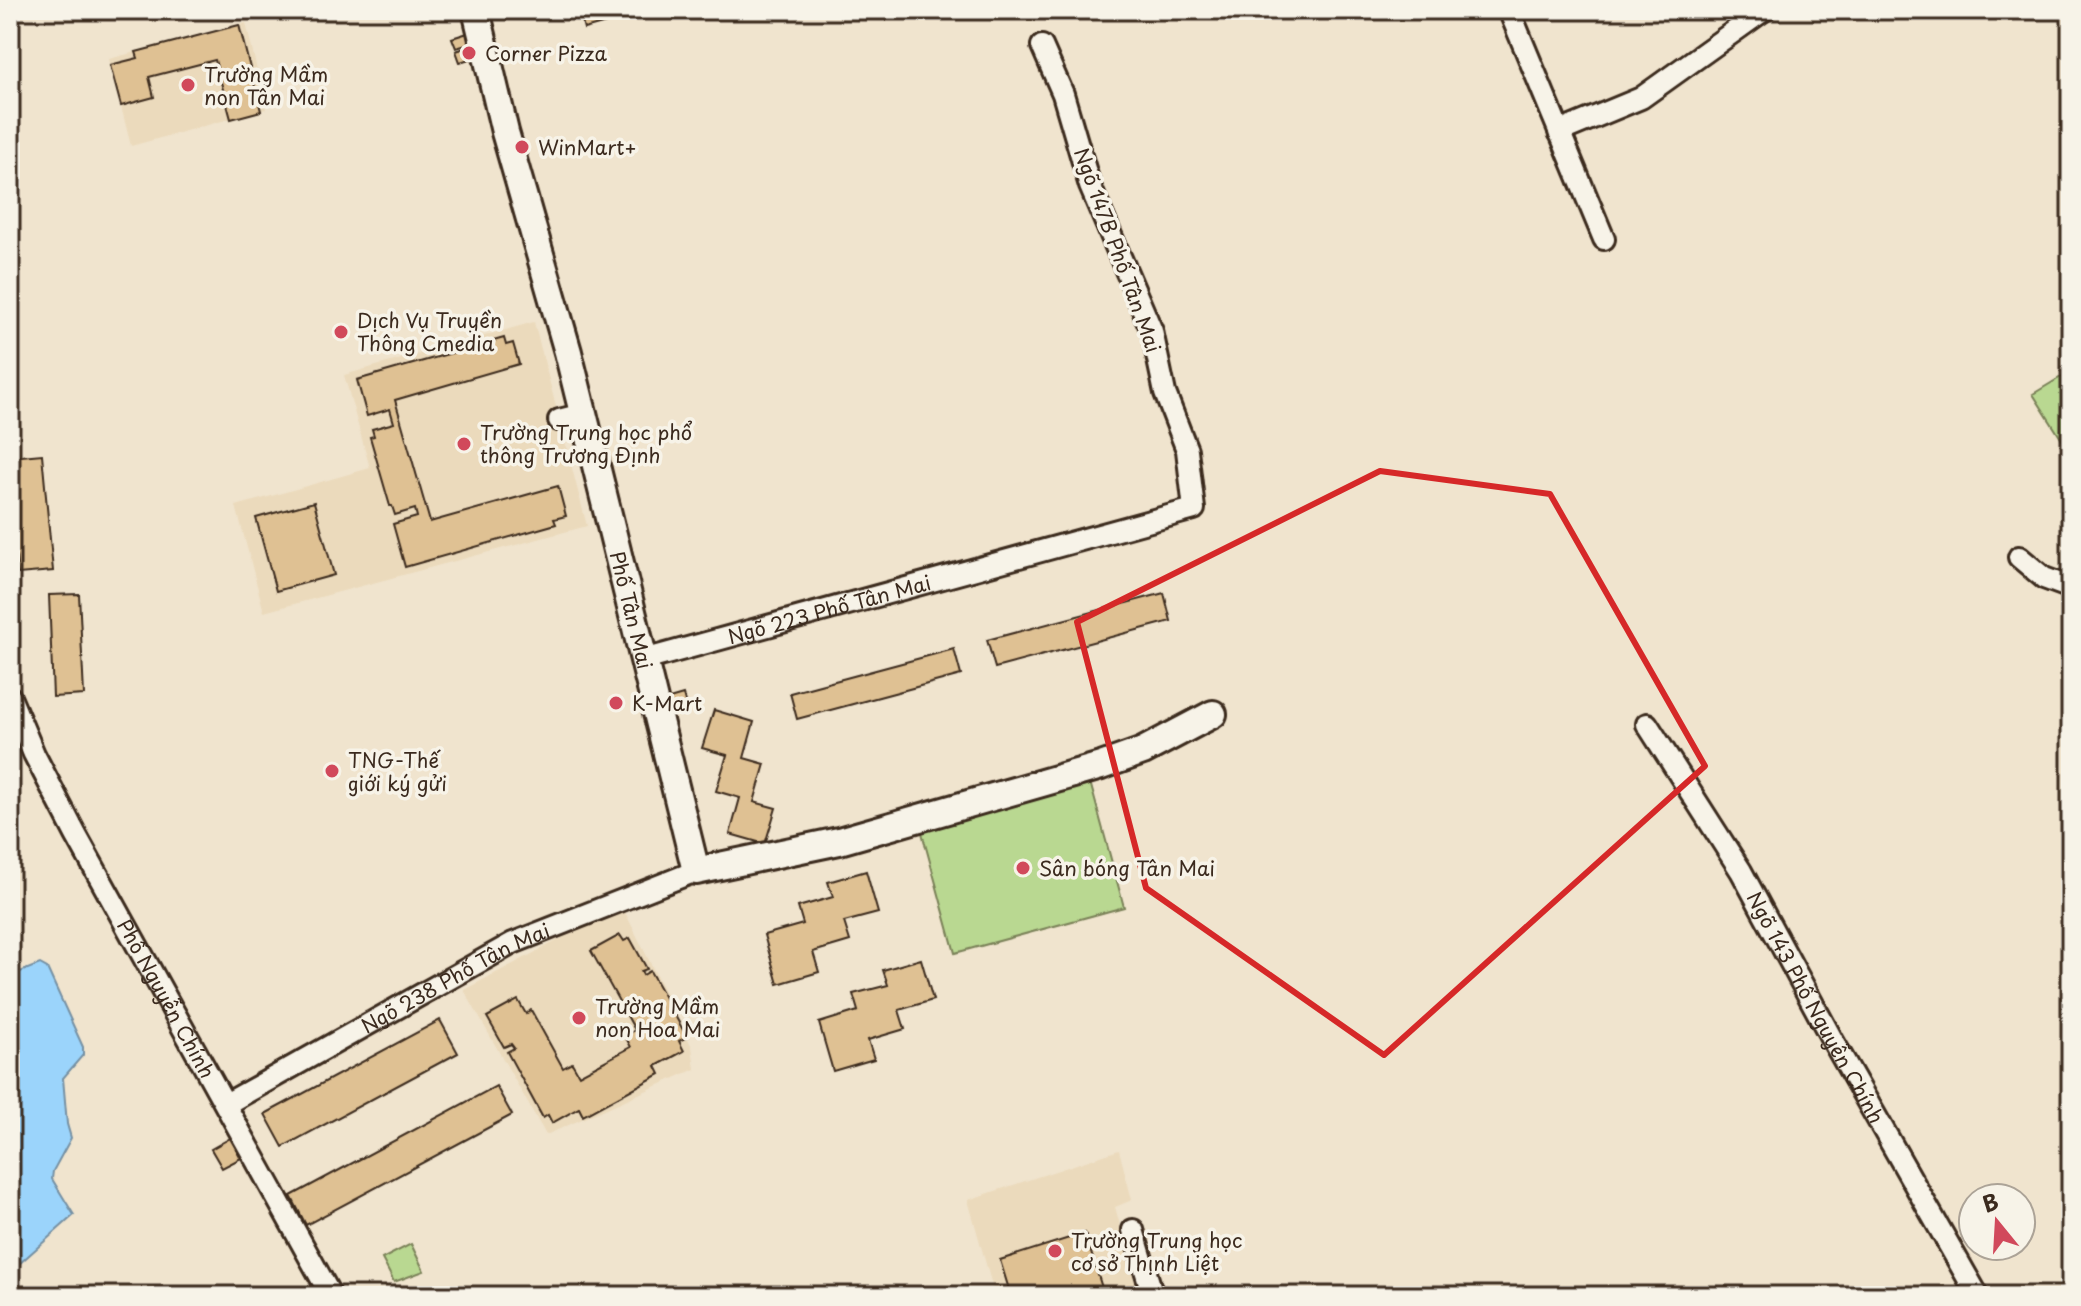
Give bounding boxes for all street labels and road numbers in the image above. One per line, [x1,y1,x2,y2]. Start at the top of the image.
street label: Ngõ 147B Phố Tân Mai [1067,143,1169,357]
street label: Phố Tân Mai [603,548,661,672]
street label: Ngõ 223 Phố Tân Mai [724,567,934,651]
street label: Ngõ 143 Phố Nguyễn Chính [1740,886,1892,1129]
street label: Phố Nguyễn Chính [110,913,223,1084]
street label: Ngõ 238 Phố Tân Mai [355,915,554,1040]

